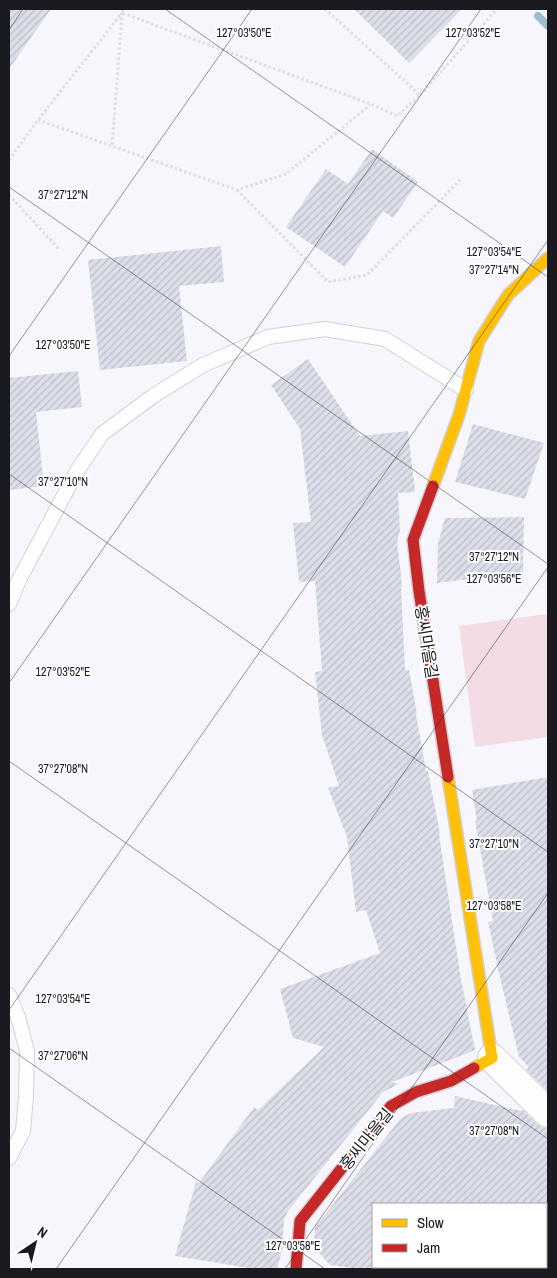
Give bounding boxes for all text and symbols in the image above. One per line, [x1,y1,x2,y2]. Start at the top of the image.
text: 127°03'50"E [216,25,272,41]
text: 127°03'52"E [445,25,501,41]
text: 37°27'12"N [38,187,88,203]
text: 127°03'54"E [466,244,522,260]
text: 37°27'14"N [469,262,519,278]
text: 127°03'50"E [35,337,91,353]
text: 37°27'10"N [38,474,88,490]
text: 37°27'12"N [469,549,519,565]
text: 127°03'56"E [466,571,522,587]
street label: 홍씨마을길 [410,604,444,680]
text: 127°03'52"E [35,664,91,680]
text: 37°27'08"N [38,761,88,777]
text: 37°27'10"N [469,836,519,852]
text: 127°03'58"E [466,898,522,914]
text: 127°03'54"E [35,991,91,1007]
text: 37°27'06"N [38,1048,88,1064]
street label: 홍씨마을길 [334,1103,398,1175]
text: 37°27'08"N [469,1123,519,1139]
legend [372,1203,547,1268]
text: Slow [417,1212,444,1233]
north arrow [10,1218,60,1268]
text: N [34,1223,51,1242]
text: Jam [417,1237,440,1258]
text: 127°03'58"E [265,1238,321,1254]

